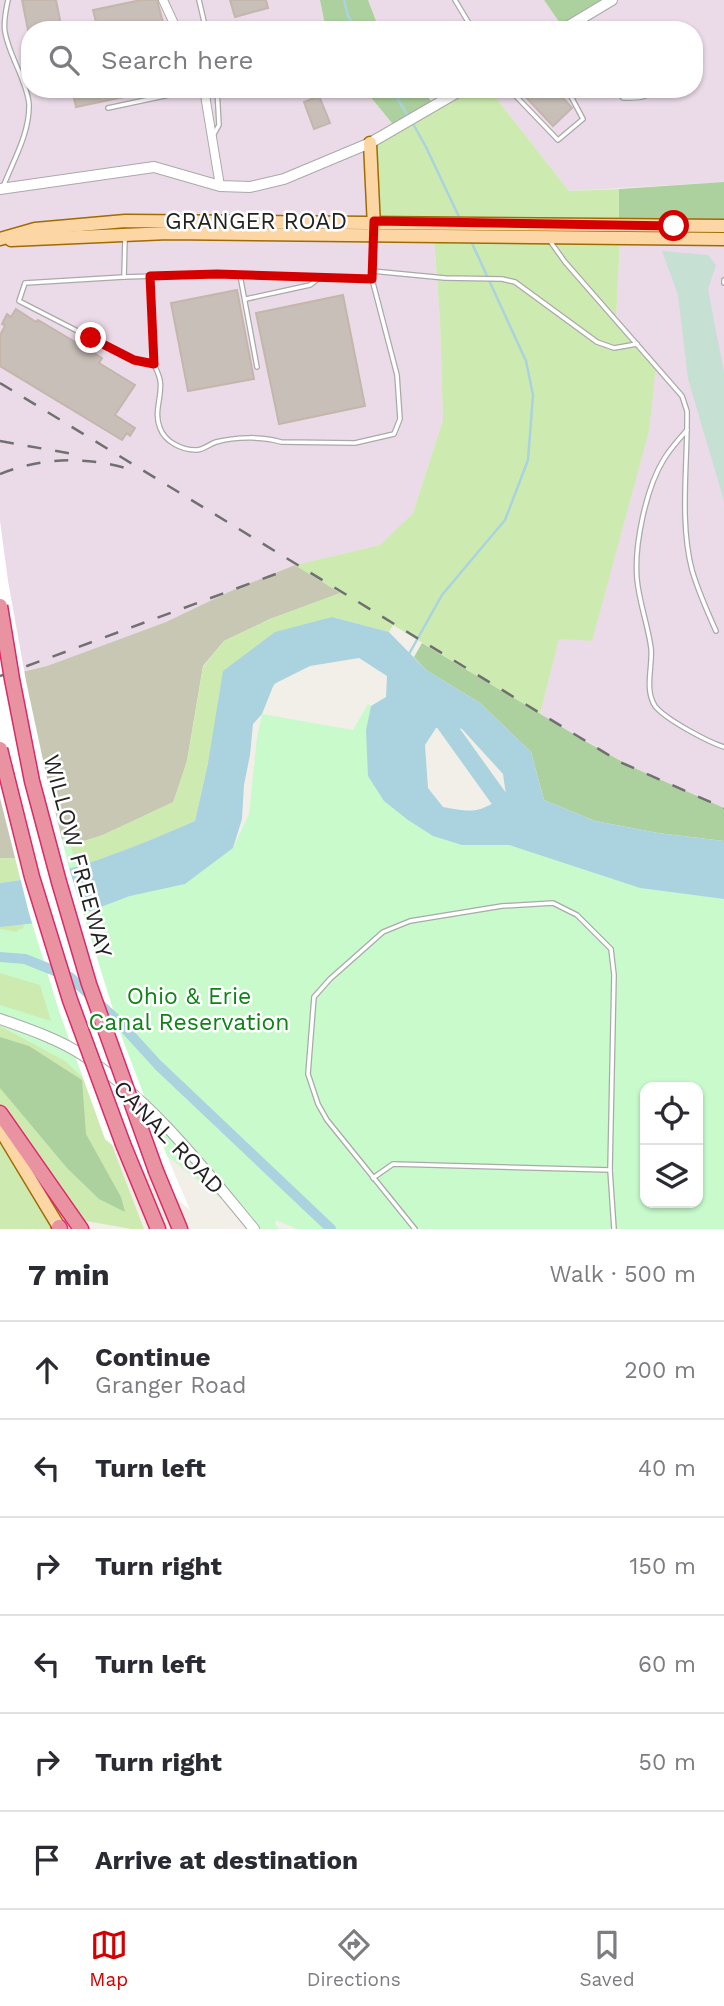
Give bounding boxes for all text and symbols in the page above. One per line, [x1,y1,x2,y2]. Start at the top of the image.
search box [21,21,703,98]
icon: search [45,41,83,79]
text: Search here [101,45,253,75]
street label: GRANGER ROAD [165,208,347,235]
route start [658,210,689,241]
route end [75,322,106,353]
street label: WILLOW FREEWAY [37,752,118,961]
park label: Ohio & Erie Canal Reservation [88,983,290,1036]
street label: CANAL ROAD [108,1075,230,1200]
map controls [640,1082,703,1208]
button: locate [640,1082,703,1145]
button: layers [640,1145,703,1208]
text: 7 min [28,1257,110,1292]
text: Walk · 500 m [550,1261,696,1288]
text: Continue [95,1342,211,1372]
icon: ahead [28,1351,66,1389]
text: 200 m [624,1357,696,1384]
text: Granger Road [95,1372,246,1399]
icon: left [28,1449,66,1487]
text: Turn left [95,1453,206,1483]
text: 40 m [638,1455,696,1482]
icon: right [28,1547,66,1585]
text: Turn right [95,1551,222,1581]
text: 150 m [630,1553,696,1580]
icon: left [28,1645,66,1683]
text: Turn left [95,1649,206,1679]
text: 60 m [638,1651,696,1678]
icon: right [28,1743,66,1781]
text: Turn right [95,1747,222,1777]
text: 50 m [639,1749,696,1776]
icon: arrive [28,1841,66,1879]
text: Arrive at destination [95,1845,358,1875]
tab: Map [89,1926,128,1991]
tab: Directions [307,1926,401,1991]
tab: Saved [579,1926,635,1991]

